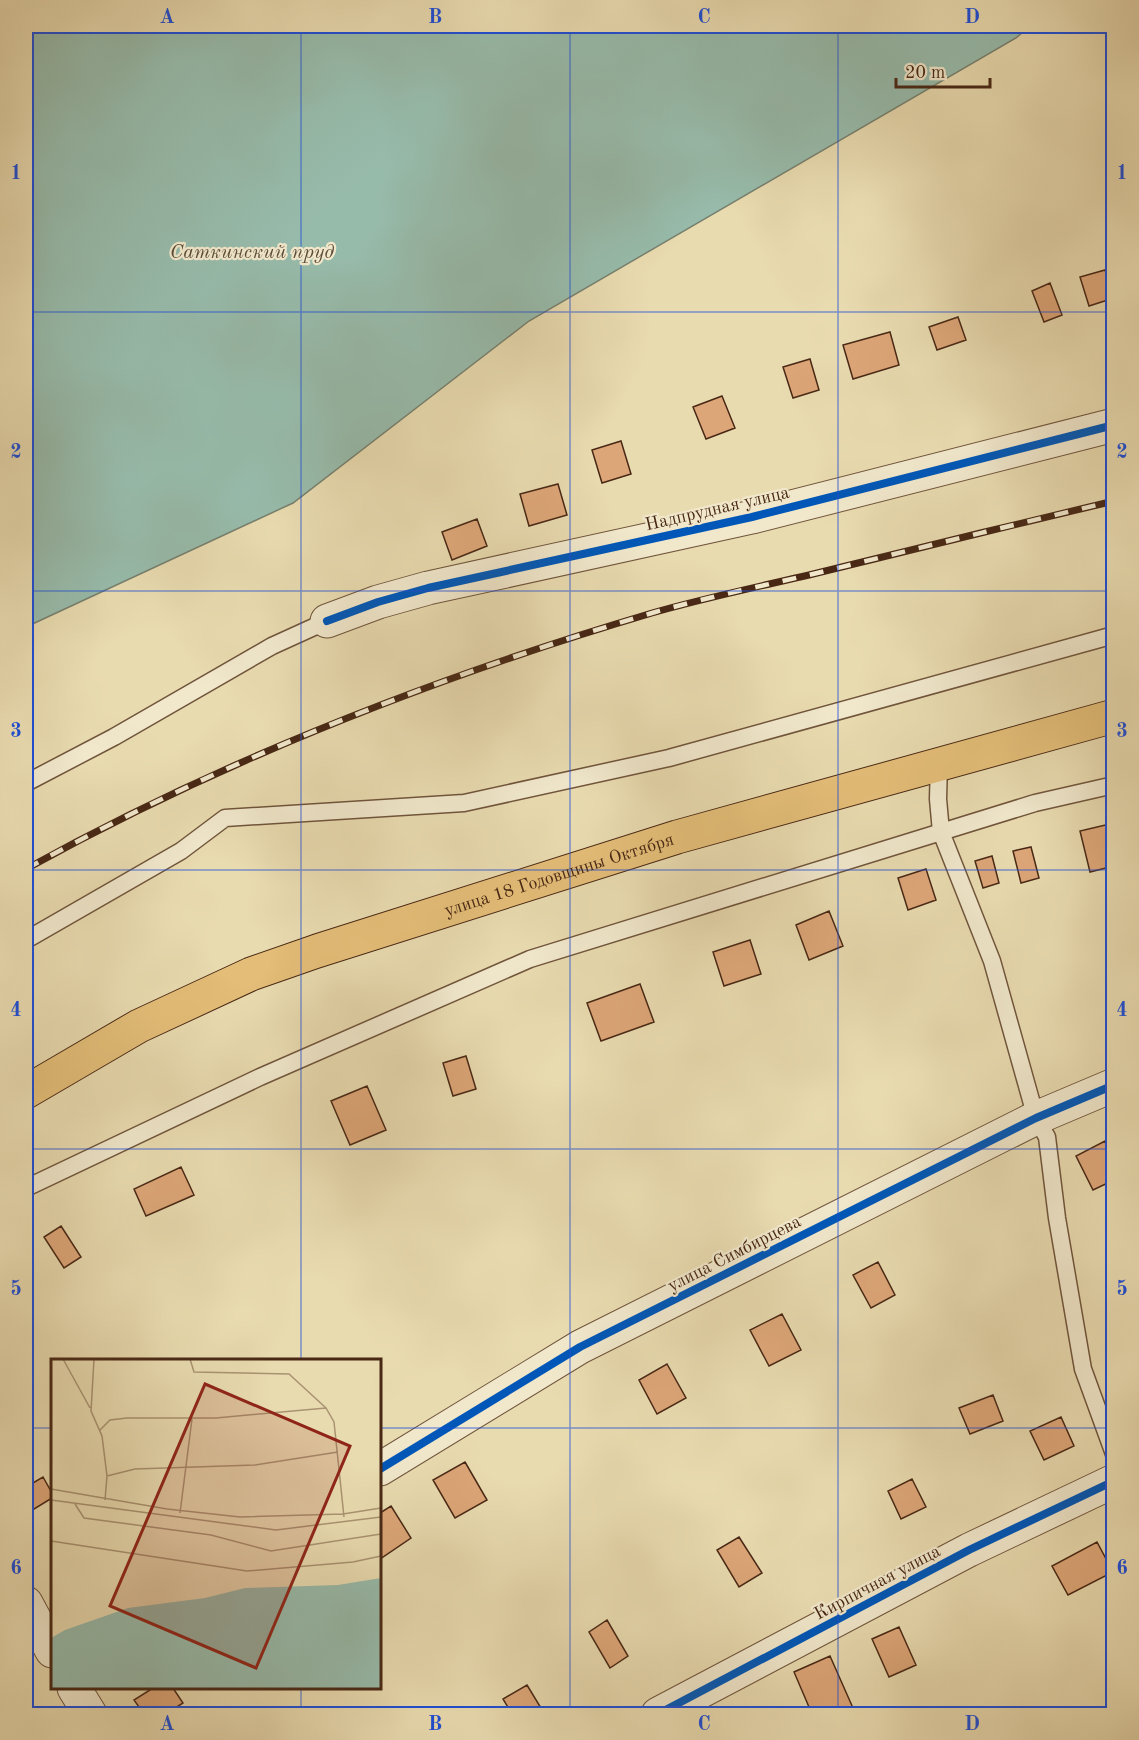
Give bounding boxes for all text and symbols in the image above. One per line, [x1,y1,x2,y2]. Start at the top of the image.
text: A [159,8,175,28]
text: B [428,8,442,28]
text: C [697,8,711,28]
text: D [964,8,980,28]
scale bar [896,51,990,89]
text: 20 m [905,64,945,82]
text: 1 [10,164,22,184]
text: 1 [1116,164,1128,184]
water label: Саткинский пруд [170,243,334,263]
text: 2 [10,443,22,463]
text: 2 [1116,443,1128,463]
street label: Надпрудная улица [643,484,791,534]
text: 3 [10,722,22,742]
text: 3 [1116,722,1128,742]
street label: улица 18 Годовщины Октября [442,831,676,920]
text: 4 [10,1001,22,1021]
text: 4 [1116,1001,1128,1021]
street label: улица Симбирцева [665,1212,804,1295]
text: 5 [10,1279,22,1300]
text: 5 [1116,1279,1128,1300]
inset map [51,1359,381,1689]
street label: Кирпичная улица [811,1542,944,1624]
text: 6 [10,1559,22,1579]
text: 6 [1116,1559,1128,1579]
text: A [159,1715,175,1735]
text: B [428,1715,442,1735]
text: C [697,1715,711,1735]
text: D [964,1715,980,1735]

